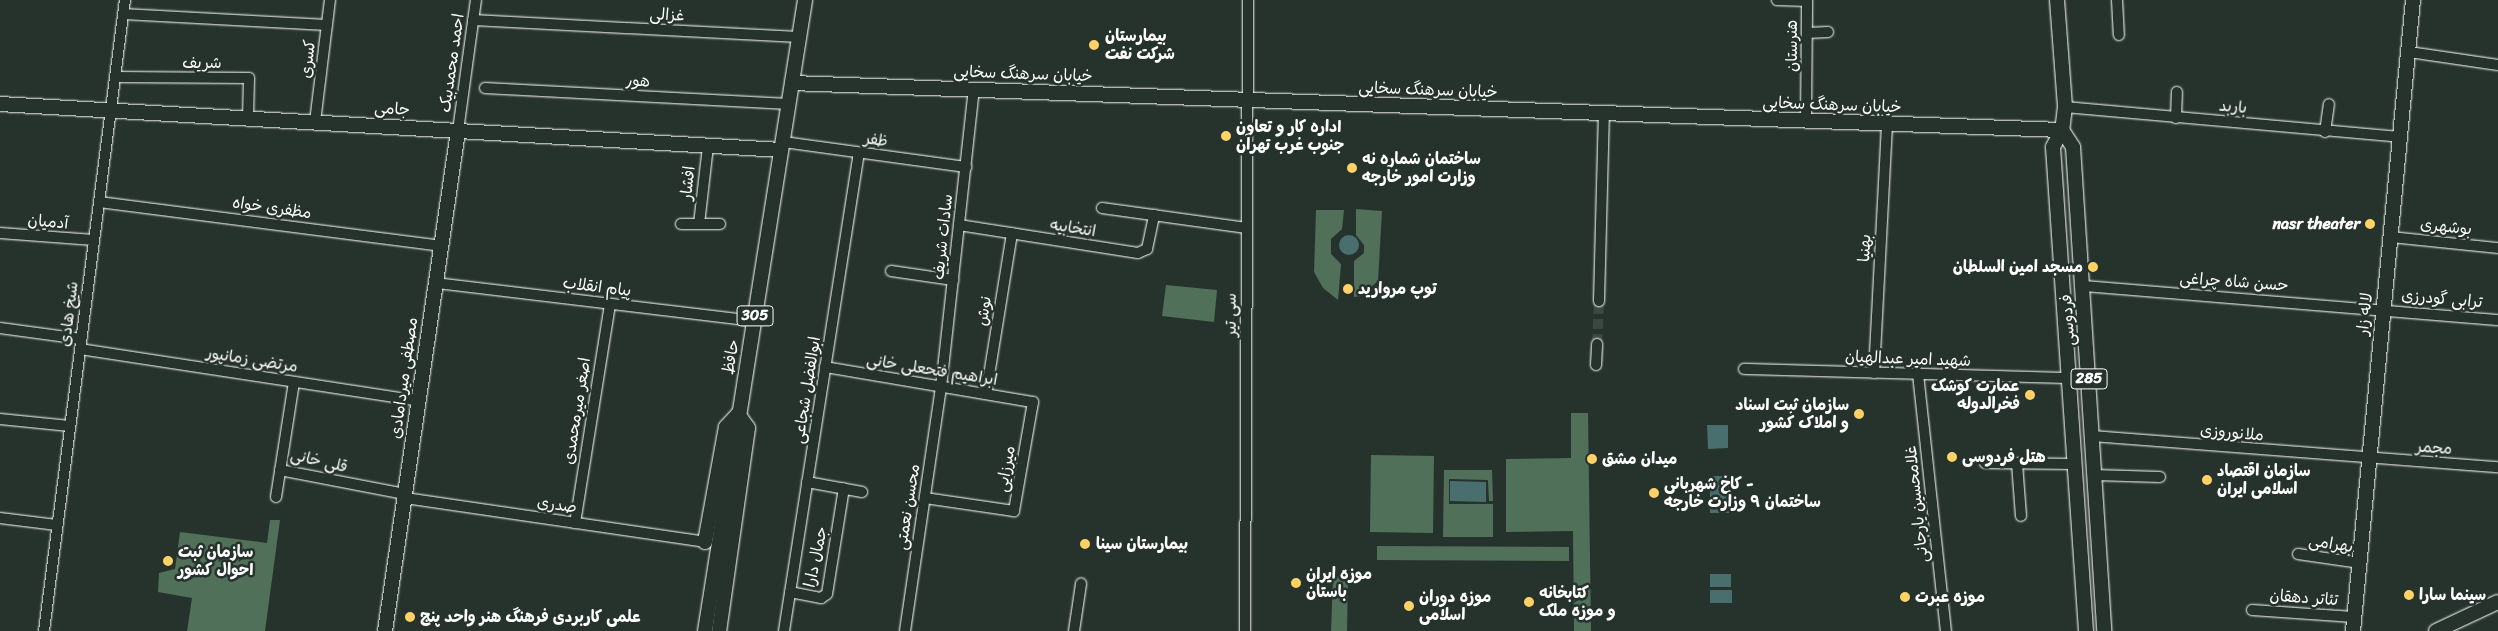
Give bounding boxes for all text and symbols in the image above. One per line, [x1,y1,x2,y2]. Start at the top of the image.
street label: غزالی [649,5,685,25]
street label: احمد محمدبیک [436,12,468,114]
street label: هنرستان [1782,20,1802,72]
place label: بیمارستان شرکت نفت [1105,26,1175,64]
marker: بیمارستان شرکت نفت [1087,38,1101,52]
street label: کسری [296,39,320,79]
street label: شریف [182,53,222,73]
street label: خیابان سرهنگ سخایی [953,62,1093,86]
street label: هور [625,71,651,91]
street label: خیابان سرهنگ سخایی [1358,78,1498,102]
street label: خیابان سرهنگ سخایی [1762,93,1902,117]
street label: باربد [2218,96,2248,118]
street label: جامی [374,98,410,120]
place label: اداره کار و تعاون جنوب غرب تهران [1236,117,1344,155]
street label: ظفر [863,129,889,151]
marker: اداره کار و تعاون جنوب غرب تهران [1220,130,1232,142]
place label: ساختمان شماره نه وزارت امور خارجه [1362,149,1481,187]
marker: ساختمان شماره نه وزارت امور خارجه [1346,162,1358,174]
street label: افشار [677,165,699,201]
street label: مظفری خواه [231,193,313,223]
street label: سادات شریف [929,193,957,281]
street label: آدمیان [27,211,69,233]
place label: nasr theater [2273,214,2360,234]
street label: انتخابیه [1049,215,1097,241]
street label: بوشهری [2419,215,2473,239]
marker: nasr theater [2364,218,2376,230]
street label: بهنیا [1855,234,1875,262]
place label: مسجد امین السلطان [1953,257,2083,277]
marker: مسجد امین السلطان [2087,261,2099,273]
street label: حسن شاه چراغی [2179,269,2289,295]
street label: پیام انقلاب [562,273,632,301]
place label: توپ مروارید [1358,279,1437,299]
street label: شیخ هادی [55,280,83,348]
marker: توپ مروارید [1342,283,1354,295]
street label: ترابی گودرزی [2401,286,2483,312]
street label: لاله زار [2353,292,2377,336]
street label: سی تیر [1221,293,1241,337]
street label: فردوسی [2057,293,2079,347]
street label: نوش [972,295,996,327]
road number: 305 [736,304,774,328]
street label: مصطفی میردامادی [386,316,422,440]
street label: ابوالفضل شجاعی [789,335,825,445]
street label: حافظ [718,338,744,376]
street label: مرتضی زمانپور [205,343,299,377]
street label: شهید امیر عبدالهیان [1845,347,1971,371]
street label: ابراهیم فتحعلی خانی [865,350,999,390]
street label: اصغر میرمحمدی [559,356,595,466]
road number: 285 [2070,366,2108,392]
place label: عمارت کوشک فخرالدوله [1931,376,2020,414]
marker: عمارت کوشک فخرالدوله [2024,389,2036,401]
place label: سازمان ثبت اسناد و املاک کشور [1735,395,1849,433]
marker: سازمان ثبت اسناد و املاک کشور [1853,408,1865,420]
street label: ملانوروزی [2199,421,2265,445]
street label: مجمر [2415,437,2453,459]
street label: میرزایی [993,444,1019,494]
street label: قلی خانی [289,445,349,477]
street label: غلامحسین یارجانی [1901,445,1933,563]
place label: هتل فردوسی [1962,447,2046,467]
place label: میدان مشق [1602,449,1677,469]
marker: هتل فردوسی [1946,451,1958,463]
marker: میدان مشق [1586,453,1598,465]
place label: سازمان اقتصاد اسلامی ایران [2217,461,2311,499]
street label: محسن نعمتی [892,463,924,551]
place label: کاخ شهربانی - ساختمان ۹ وزارت خارجه [1664,474,1821,512]
marker: سازمان اقتصاد اسلامی ایران [2201,474,2213,486]
marker: کاخ شهربانی - ساختمان ۹ وزارت خارجه [1648,487,1660,499]
street label: صدری [536,493,578,517]
street label: جمال دارا [800,525,832,589]
street label: بهرامی [2307,531,2355,557]
place label: بیمارستان سینا [1096,534,1188,554]
marker: بیمارستان سینا [1078,537,1092,551]
place label: سازمان ثبت احوال کشور [178,542,253,580]
marker: سازمان ثبت احوال کشور [162,555,174,567]
place label: موزه ایران باستان [1306,564,1372,602]
marker: موزه ایران باستان [1290,577,1302,589]
place label: کتابخانه و موزه ملک [1539,583,1616,621]
place label: سینما سارا [2419,585,2486,605]
street label: تئاتر دهقان [2269,586,2339,610]
place label: موزه دوران اسلامی [1419,587,1491,625]
place label: موزه عبرت [1915,587,1985,607]
marker: سینما سارا [2403,589,2415,601]
marker: موزه عبرت [1899,591,1911,603]
marker: کتابخانه و موزه ملک [1523,596,1535,608]
marker: موزه دوران اسلامی [1403,600,1415,612]
place label: علمی کاربردی فرهنگ هنر واحد پنج [420,607,641,627]
marker: علمی کاربردی فرهنگ هنر واحد پنج [404,611,416,623]

